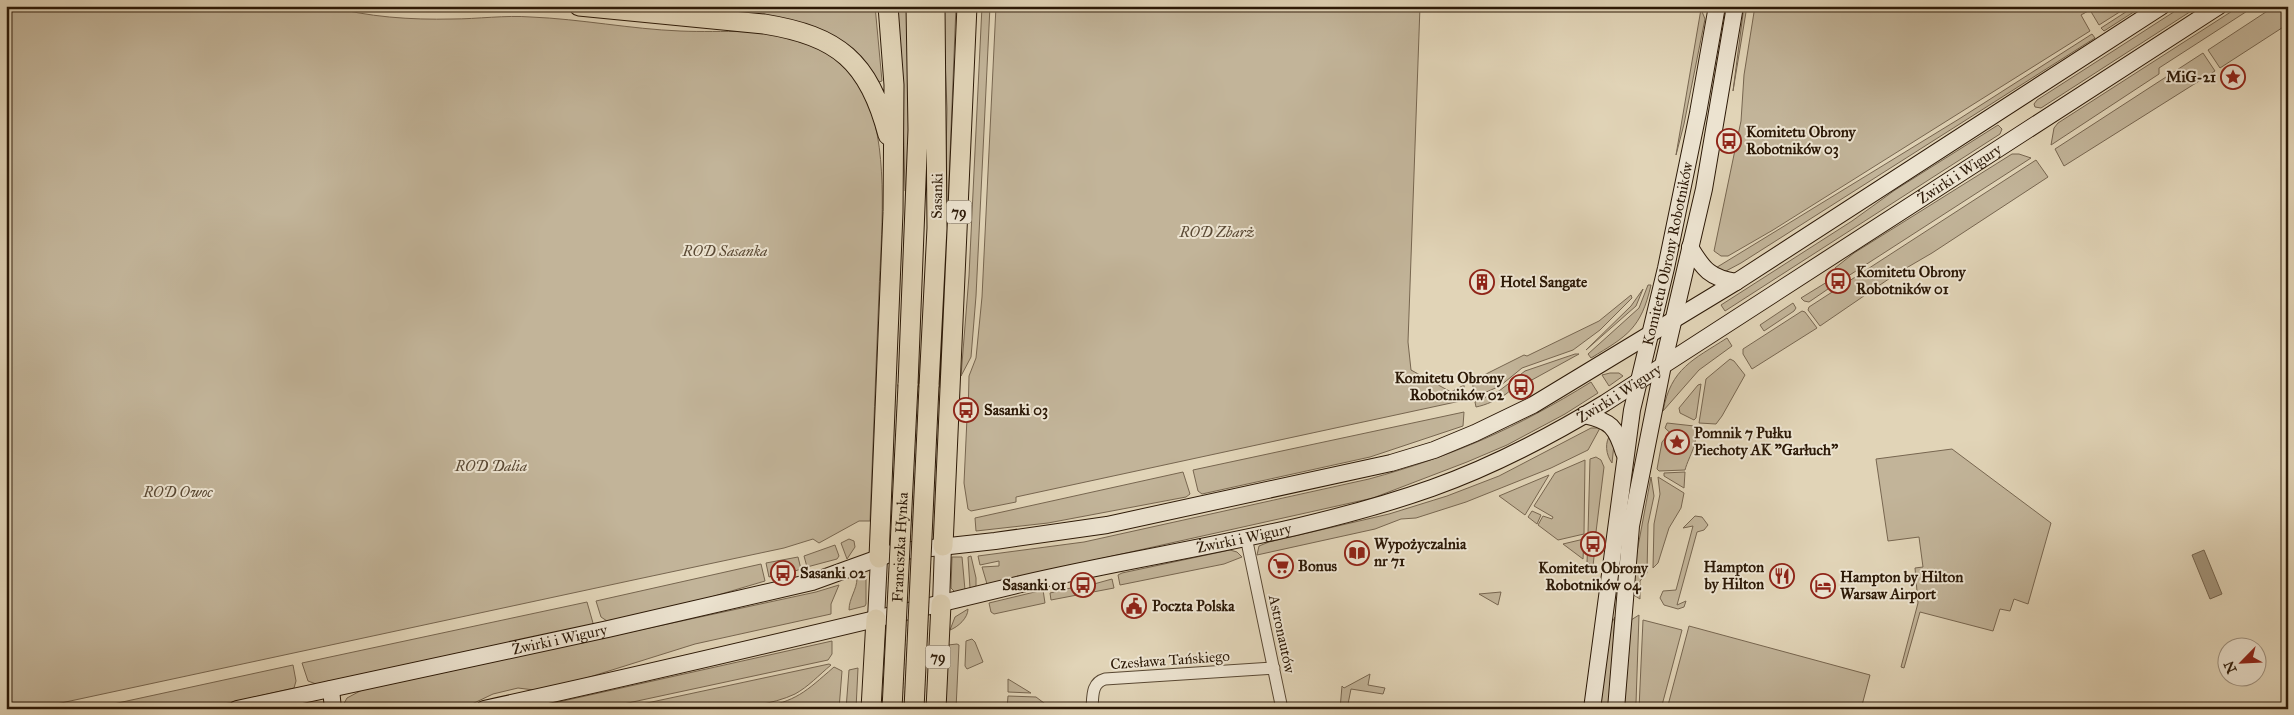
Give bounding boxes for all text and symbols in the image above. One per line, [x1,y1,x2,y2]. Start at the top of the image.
place icon: MiG-21 [2220,64,2246,90]
place label: MiG-21 [2166,68,2216,86]
place label: Komitetu Obrony Robotników 03 [1746,123,1857,159]
bus stop icon: Komitetu Obrony Robotników 03 [1716,128,1742,154]
street label: Żwirki i Wigury [1914,139,2006,208]
street label: Komitetu Obrony Robotników [1639,160,1697,347]
street label: Sasanki [928,173,946,219]
road number: 79 [946,200,972,223]
park label: ROD Zbarż [1178,223,1255,241]
park label: ROD Sasanka [682,242,767,260]
place label: Komitetu Obrony Robotników 01 [1856,263,1967,298]
bus stop icon: Komitetu Obrony Robotników 01 [1825,268,1851,294]
building icon: Hotel Sangate [1469,269,1495,295]
place label: Hotel Sangate [1500,273,1588,292]
street label: Żwirki i Wigury [1574,359,1666,427]
place label: Komitetu Obrony Robotników 02 [1394,369,1505,404]
bus stop icon: Komitetu Obrony Robotników 02 [1508,374,1534,400]
bus stop icon: Sasanki 03 [953,397,979,423]
place label: Sasanki 03 [984,401,1048,420]
place label: Pomnik 7 Pułku Piechoty AK "Garłuch" [1694,424,1838,460]
place icon: Pomnik 7 Pułku Piechoty AK "Garłuch" [1664,429,1690,455]
park label: ROD Dalia [454,457,527,475]
park label: ROD Owoc [142,483,213,501]
street label: Franciszka Hynka [888,491,912,603]
street label: Żwirki i Wigury [1195,519,1294,557]
bus stop icon: Komitetu Obrony Robotników 04 [1580,531,1606,557]
place label: Wypożyczalnia nr 71 [1374,535,1467,570]
library icon: Wypożyczalnia nr 71 [1344,540,1370,566]
supermarket icon: Bonus [1268,553,1294,579]
place label: Bonus [1298,557,1338,575]
place label: Hampton by Hilton [1703,558,1765,594]
place label: Komitetu Obrony Robotników 04 [1538,559,1649,595]
bus stop icon: Sasanki 02 [770,560,796,586]
restaurant icon: Hampton by Hilton [1769,563,1795,589]
place label: Sasanki 02 [800,564,866,582]
place label: Hampton by Hilton Warsaw Airport [1840,568,1964,604]
bus stop icon: Sasanki 01 [1070,572,1096,598]
hotel icon: Hampton by Hilton Warsaw Airport [1810,573,1836,599]
place label: Sasanki 01 [1002,576,1066,594]
street label: Astronautów [1265,592,1299,675]
public building icon: Poczta Polska [1121,593,1147,619]
place label: Poczta Polska [1152,597,1235,615]
street label: Żwirki i Wigury [511,620,610,658]
north arrow [2216,638,2266,688]
road number: 79 [926,646,950,669]
street label: Czesława Tańskiego [1110,647,1231,673]
text: N [2220,658,2241,676]

